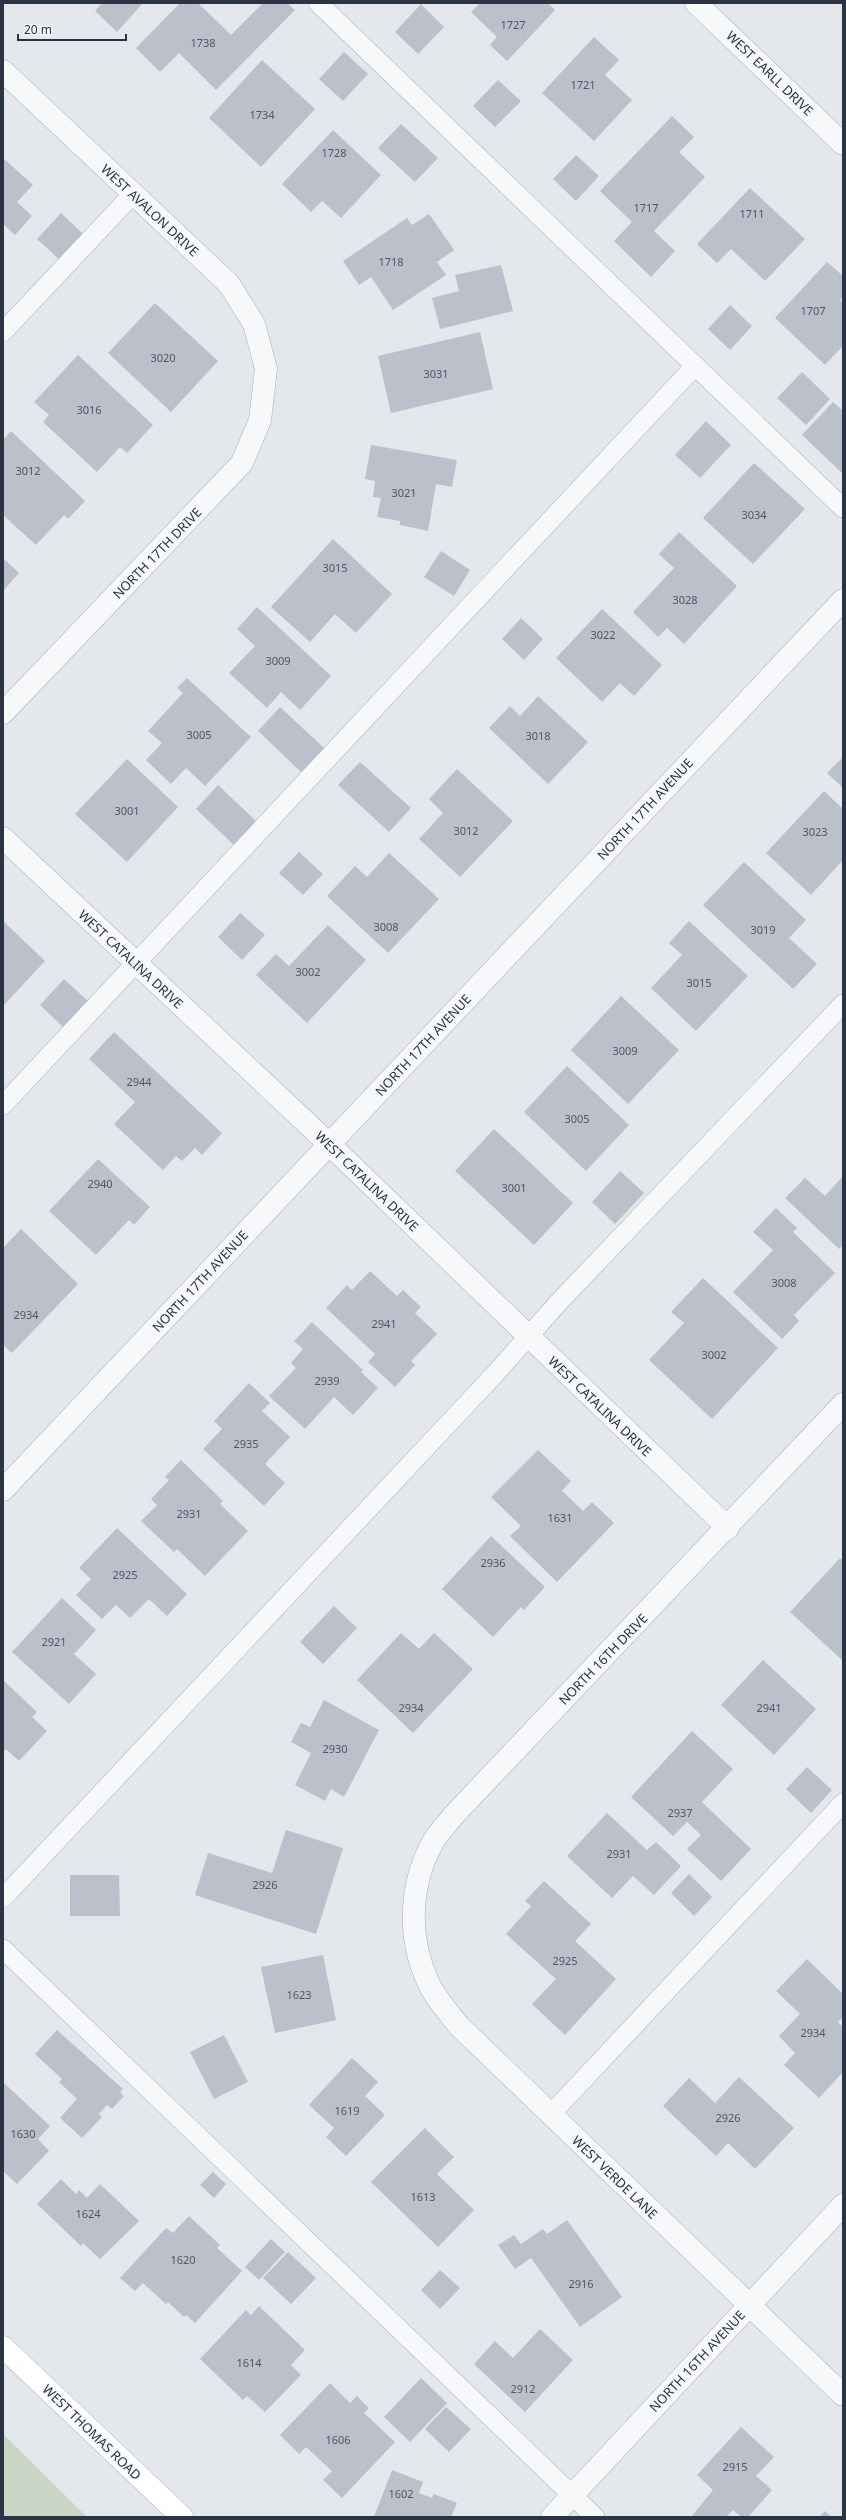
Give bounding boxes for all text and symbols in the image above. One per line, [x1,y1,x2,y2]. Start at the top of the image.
scale bar [18,16,126,42]
house number: 1727 [500,17,526,32]
text: 20 m [24,21,52,38]
street label: WEST EARLL DRIVE [722,27,818,119]
house number: 1738 [190,35,216,50]
house number: 1721 [570,77,596,92]
house number: 1734 [249,107,275,122]
house number: 1728 [321,145,347,160]
street label: WEST AVALON DRIVE [97,160,203,260]
house number: 1717 [633,200,659,215]
house number: 1711 [739,206,765,221]
house number: 1718 [378,254,404,269]
house number: 1707 [800,303,826,318]
house number: 3020 [150,350,176,365]
house number: 3031 [423,366,449,381]
house number: 3016 [76,402,102,417]
house number: 3012 [15,463,41,478]
house number: 3021 [391,485,417,500]
street label: NORTH 17TH DRIVE [109,503,205,603]
house number: 3034 [741,507,767,522]
house number: 3015 [322,560,348,575]
house number: 3028 [672,592,698,607]
house number: 3022 [590,627,616,642]
house number: 3009 [265,653,291,668]
house number: 3005 [186,727,212,742]
house number: 3018 [525,728,551,743]
street label: NORTH 17TH AVENUE [593,754,697,864]
house number: 3001 [114,803,140,818]
house number: 3012 [453,823,479,838]
house number: 3023 [802,824,828,839]
street label: WEST CATALINA DRIVE [75,906,187,1012]
house number: 3008 [373,919,399,934]
house number: 3019 [750,922,776,937]
house number: 3002 [295,964,321,979]
house number: 3015 [686,975,712,990]
street label: NORTH 17TH AVENUE [371,990,475,1100]
house number: 3009 [612,1043,638,1058]
house number: 2944 [126,1074,152,1089]
house number: 3005 [564,1111,590,1126]
street label: WEST CATALINA DRIVE [311,1127,423,1235]
house number: 2940 [87,1176,113,1191]
house number: 3001 [501,1180,527,1195]
street label: NORTH 17TH AVENUE [148,1226,252,1336]
house number: 3008 [771,1275,797,1290]
house number: 2934 [13,1307,39,1322]
house number: 2941 [371,1316,397,1331]
house number: 3002 [701,1347,727,1362]
street label: WEST CATALINA DRIVE [544,1352,656,1460]
house number: 2939 [314,1373,340,1388]
house number: 2935 [233,1436,259,1451]
house number: 2931 [176,1506,202,1521]
house number: 1631 [547,1510,573,1525]
house number: 2936 [480,1555,506,1570]
house number: 2925 [112,1567,138,1582]
street label: NORTH 16TH DRIVE [555,1609,651,1709]
house number: 2921 [41,1634,67,1649]
house number: 2934 [398,1700,424,1715]
house number: 2941 [756,1700,782,1715]
house number: 2930 [322,1741,348,1756]
house number: 2937 [667,1805,693,1820]
house number: 2931 [606,1846,632,1861]
house number: 2926 [252,1877,278,1892]
house number: 2925 [552,1953,578,1968]
house number: 1623 [286,1987,312,2002]
house number: 2934 [800,2025,826,2040]
house number: 1619 [334,2103,360,2118]
house number: 2926 [715,2110,741,2125]
house number: 1630 [10,2126,36,2141]
street label: WEST VERDE LANE [568,2131,662,2223]
house number: 1613 [410,2189,436,2204]
house number: 1624 [75,2206,101,2221]
house number: 1620 [170,2252,196,2267]
house number: 2916 [568,2276,594,2291]
street label: NORTH 16TH AVENUE [645,2306,749,2416]
house number: 1614 [236,2355,262,2370]
street label: WEST THOMAS ROAD [39,2380,145,2484]
house number: 2912 [510,2381,536,2396]
house number: 1606 [325,2432,351,2447]
house number: 2915 [722,2459,748,2474]
house number: 1602 [388,2486,414,2501]

